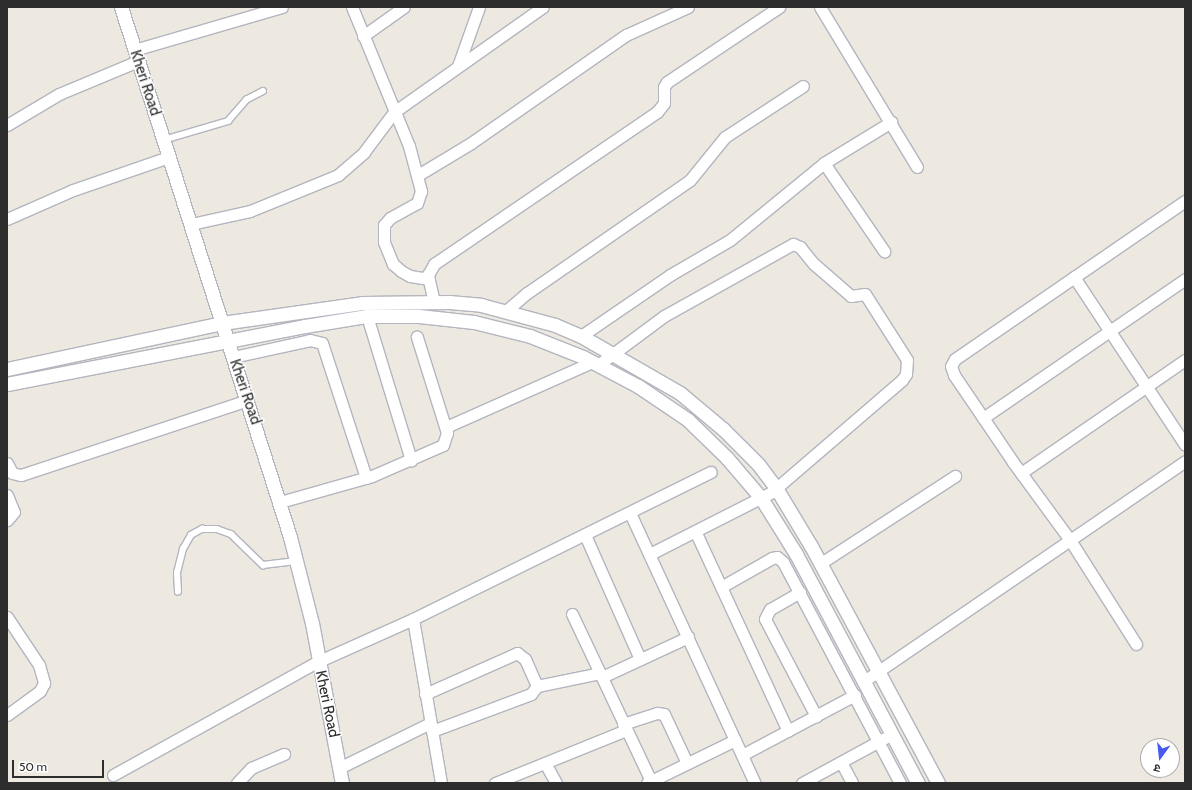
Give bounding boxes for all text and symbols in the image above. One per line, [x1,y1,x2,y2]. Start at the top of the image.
street label: Kheri Road [126,48,164,118]
street label: Kheri Road [225,357,265,427]
street label: Kheri Road [311,669,343,739]
north arrow [1140,738,1180,778]
scale bar [14,752,106,778]
text: 50 m [19,759,47,774]
text: उ [1152,761,1162,776]

